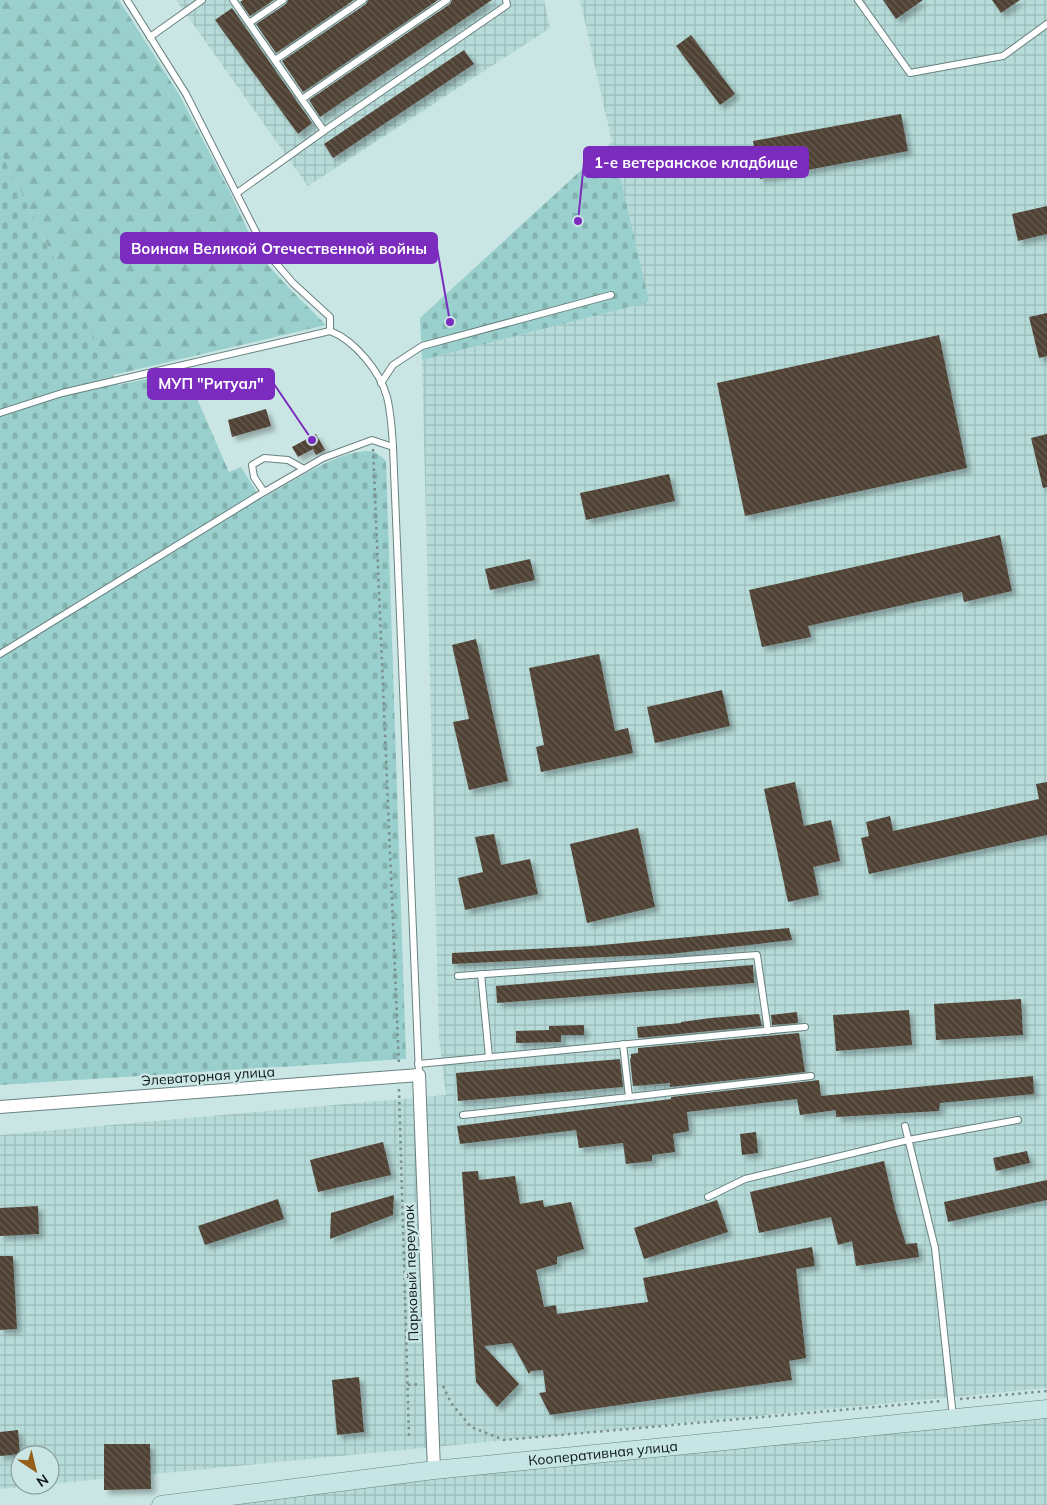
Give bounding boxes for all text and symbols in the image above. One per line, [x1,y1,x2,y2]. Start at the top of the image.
callout: 1-е ветеранское кладбище [584,147,808,177]
text: 1-е ветеранское кладбище [594,153,798,172]
callout: Воинам Великой Отечественной войны [121,233,437,263]
text: Воинам Великой Отечественной войны [131,239,427,258]
callout: МУП "Ритуал" [148,369,274,399]
text: МУП "Ритуал" [158,374,264,393]
street label: Элеваторная улица [141,1062,275,1090]
street label: Парковый переулок [400,1204,422,1342]
street label: Кооперативная улица [527,1437,679,1470]
north arrow [10,1445,60,1495]
text: N [33,1470,52,1491]

